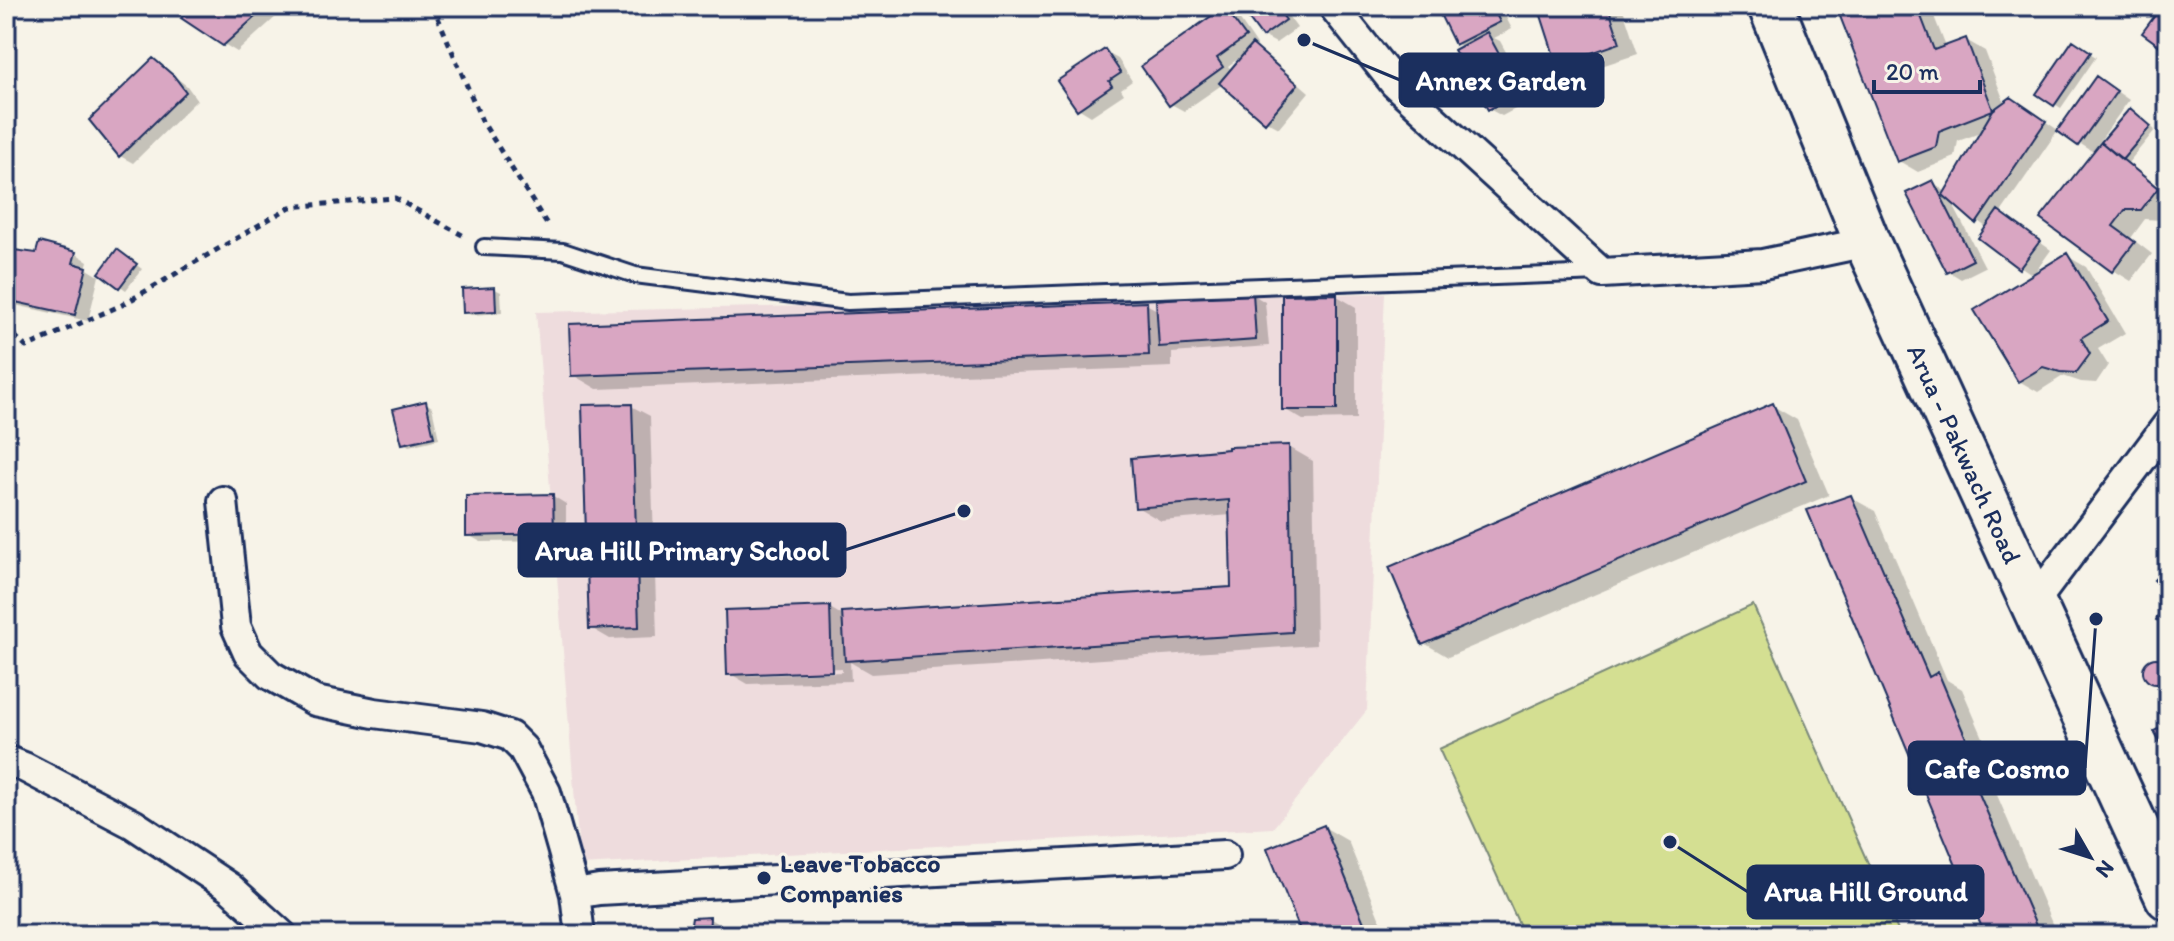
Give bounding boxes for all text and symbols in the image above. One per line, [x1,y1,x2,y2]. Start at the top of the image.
scale bar [1874,44,1980,94]
callout: Annex Garden [1400,54,1603,106]
text: 20 m [1886,57,1939,86]
text: Annex Garden [1415,63,1586,97]
street label: Arua - Pakwach Road [1900,339,2029,569]
callout: Arua Hill Primary School [519,524,845,576]
text: Arua Hill Primary School [534,533,829,567]
callout: Cafe Cosmo [1909,742,2085,794]
text: Cafe Cosmo [1924,751,2070,785]
north arrow [2050,817,2130,897]
place label: Leave Tobacco Companies [780,847,941,909]
text: N [2090,855,2120,884]
callout: Arua Hill Ground [1748,866,1983,918]
marker: Leave Tobacco Companies [755,869,773,887]
text: Arua Hill Ground [1763,874,1968,908]

